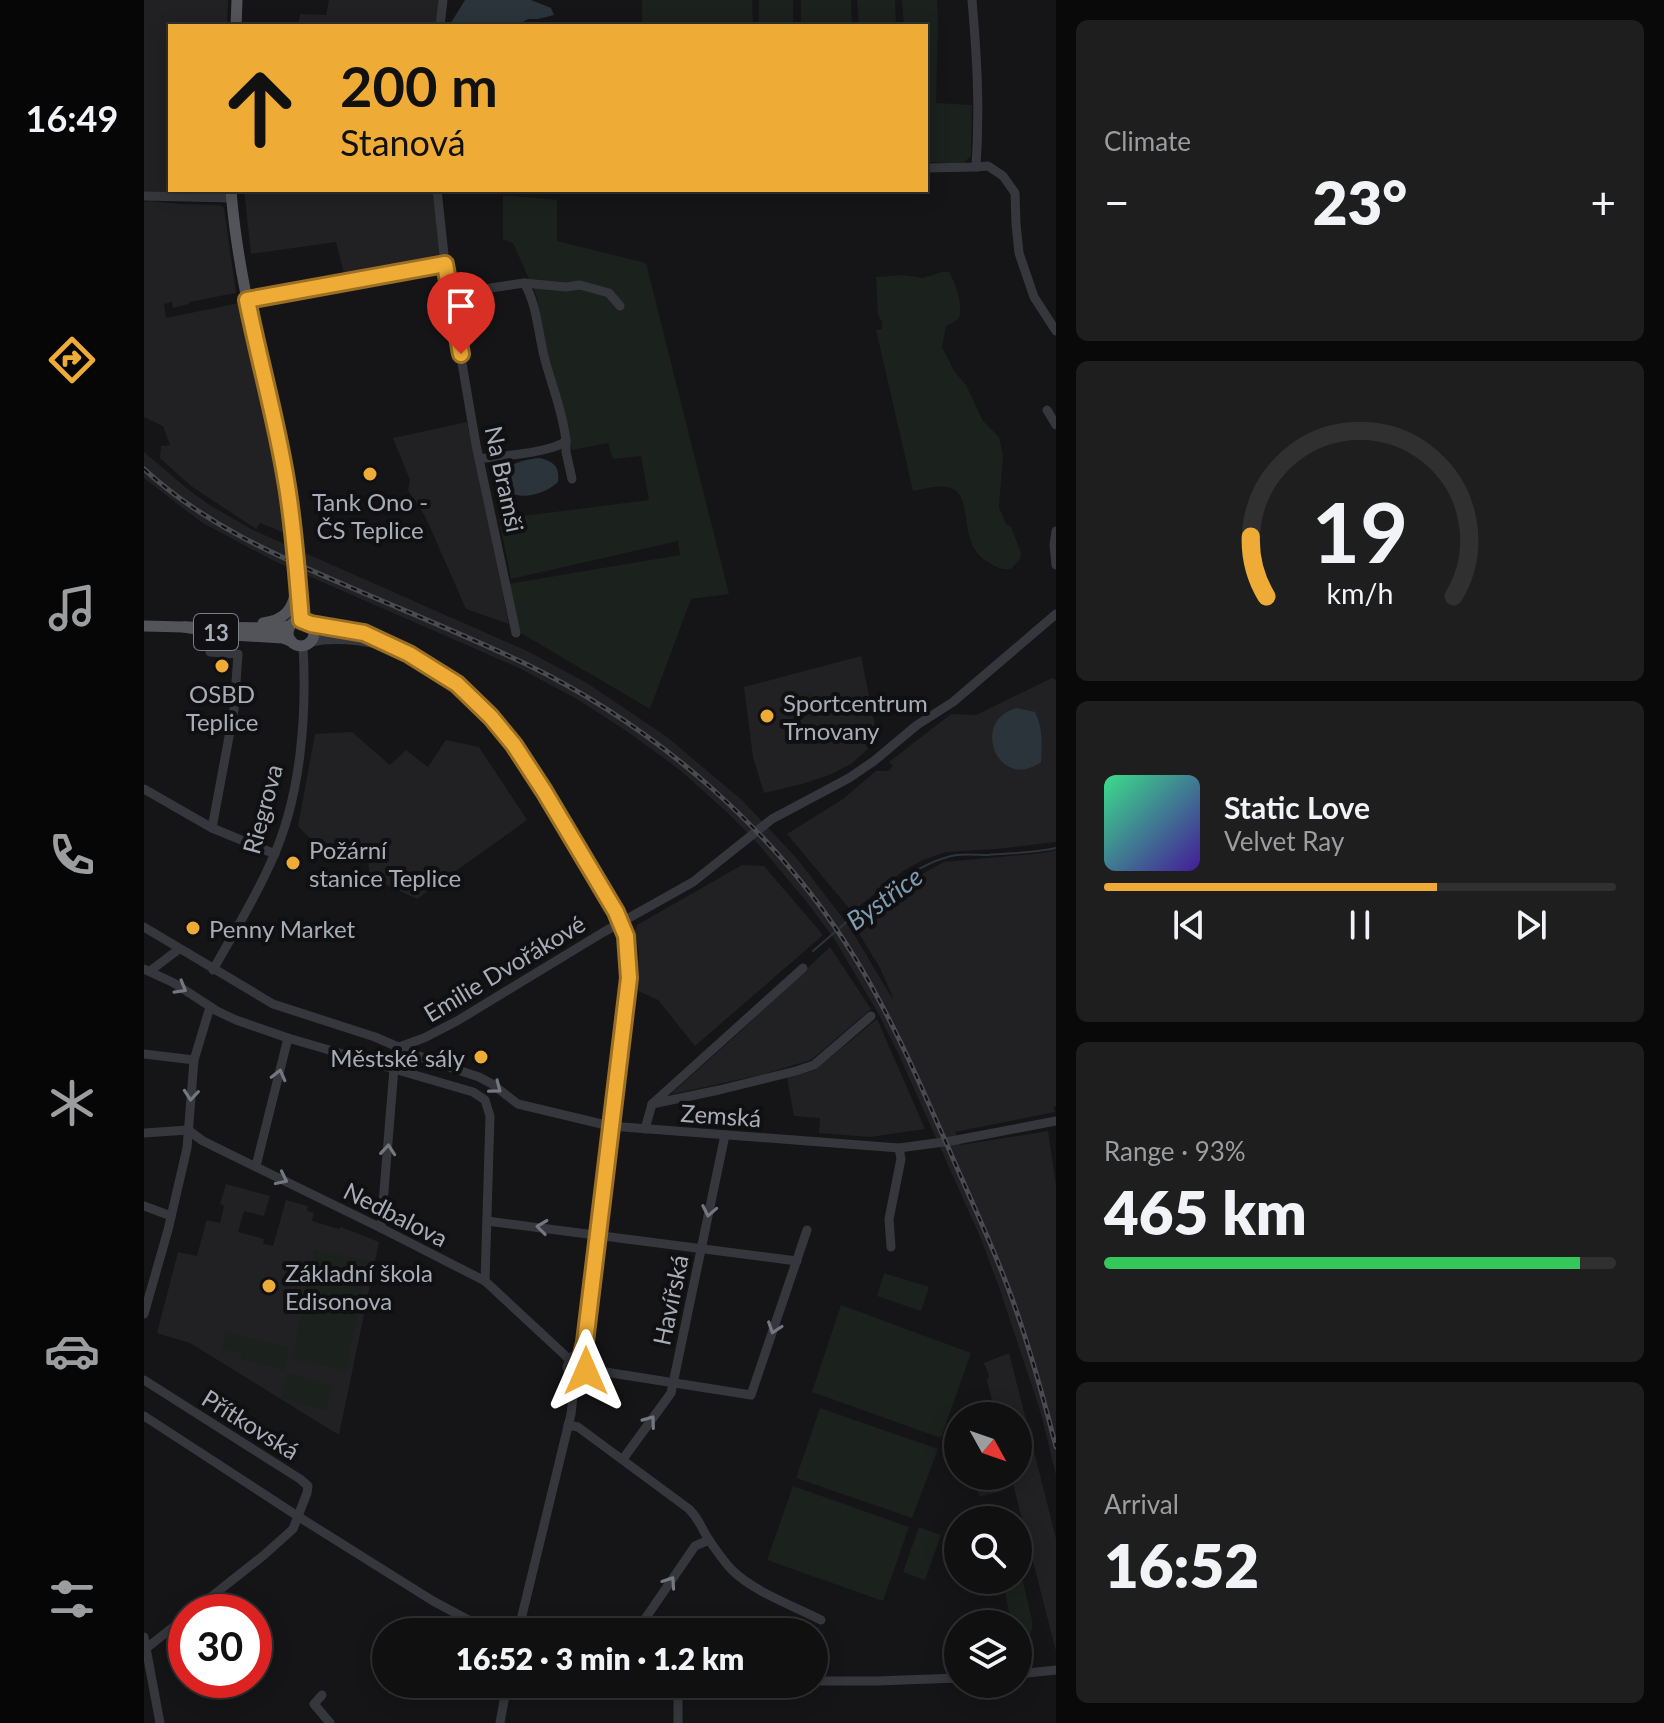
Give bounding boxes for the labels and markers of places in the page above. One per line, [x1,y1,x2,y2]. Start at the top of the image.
pin [427,272,495,354]
marker: Tank Ono - ČS Teplice [361,465,379,483]
place label: Tank Ono - ČS Teplice [312,487,428,544]
marker: OSBD Teplice [213,657,231,675]
place label: OSBD Teplice [186,679,258,736]
place label: Sportcentrum Trnovany [783,688,928,745]
marker: Sportcentrum Trnovany [758,707,776,725]
place label: Požární stanice Teplice [309,835,461,892]
marker: Požární stanice Teplice [284,854,302,872]
place label: Penny Market [209,914,356,943]
marker: Penny Market [184,919,202,937]
place label: Městské sály [330,1043,466,1072]
marker: Městské sály [472,1048,490,1066]
place label: Základní škola Edisonova [285,1258,433,1315]
marker: Základní škola Edisonova [260,1277,278,1295]

